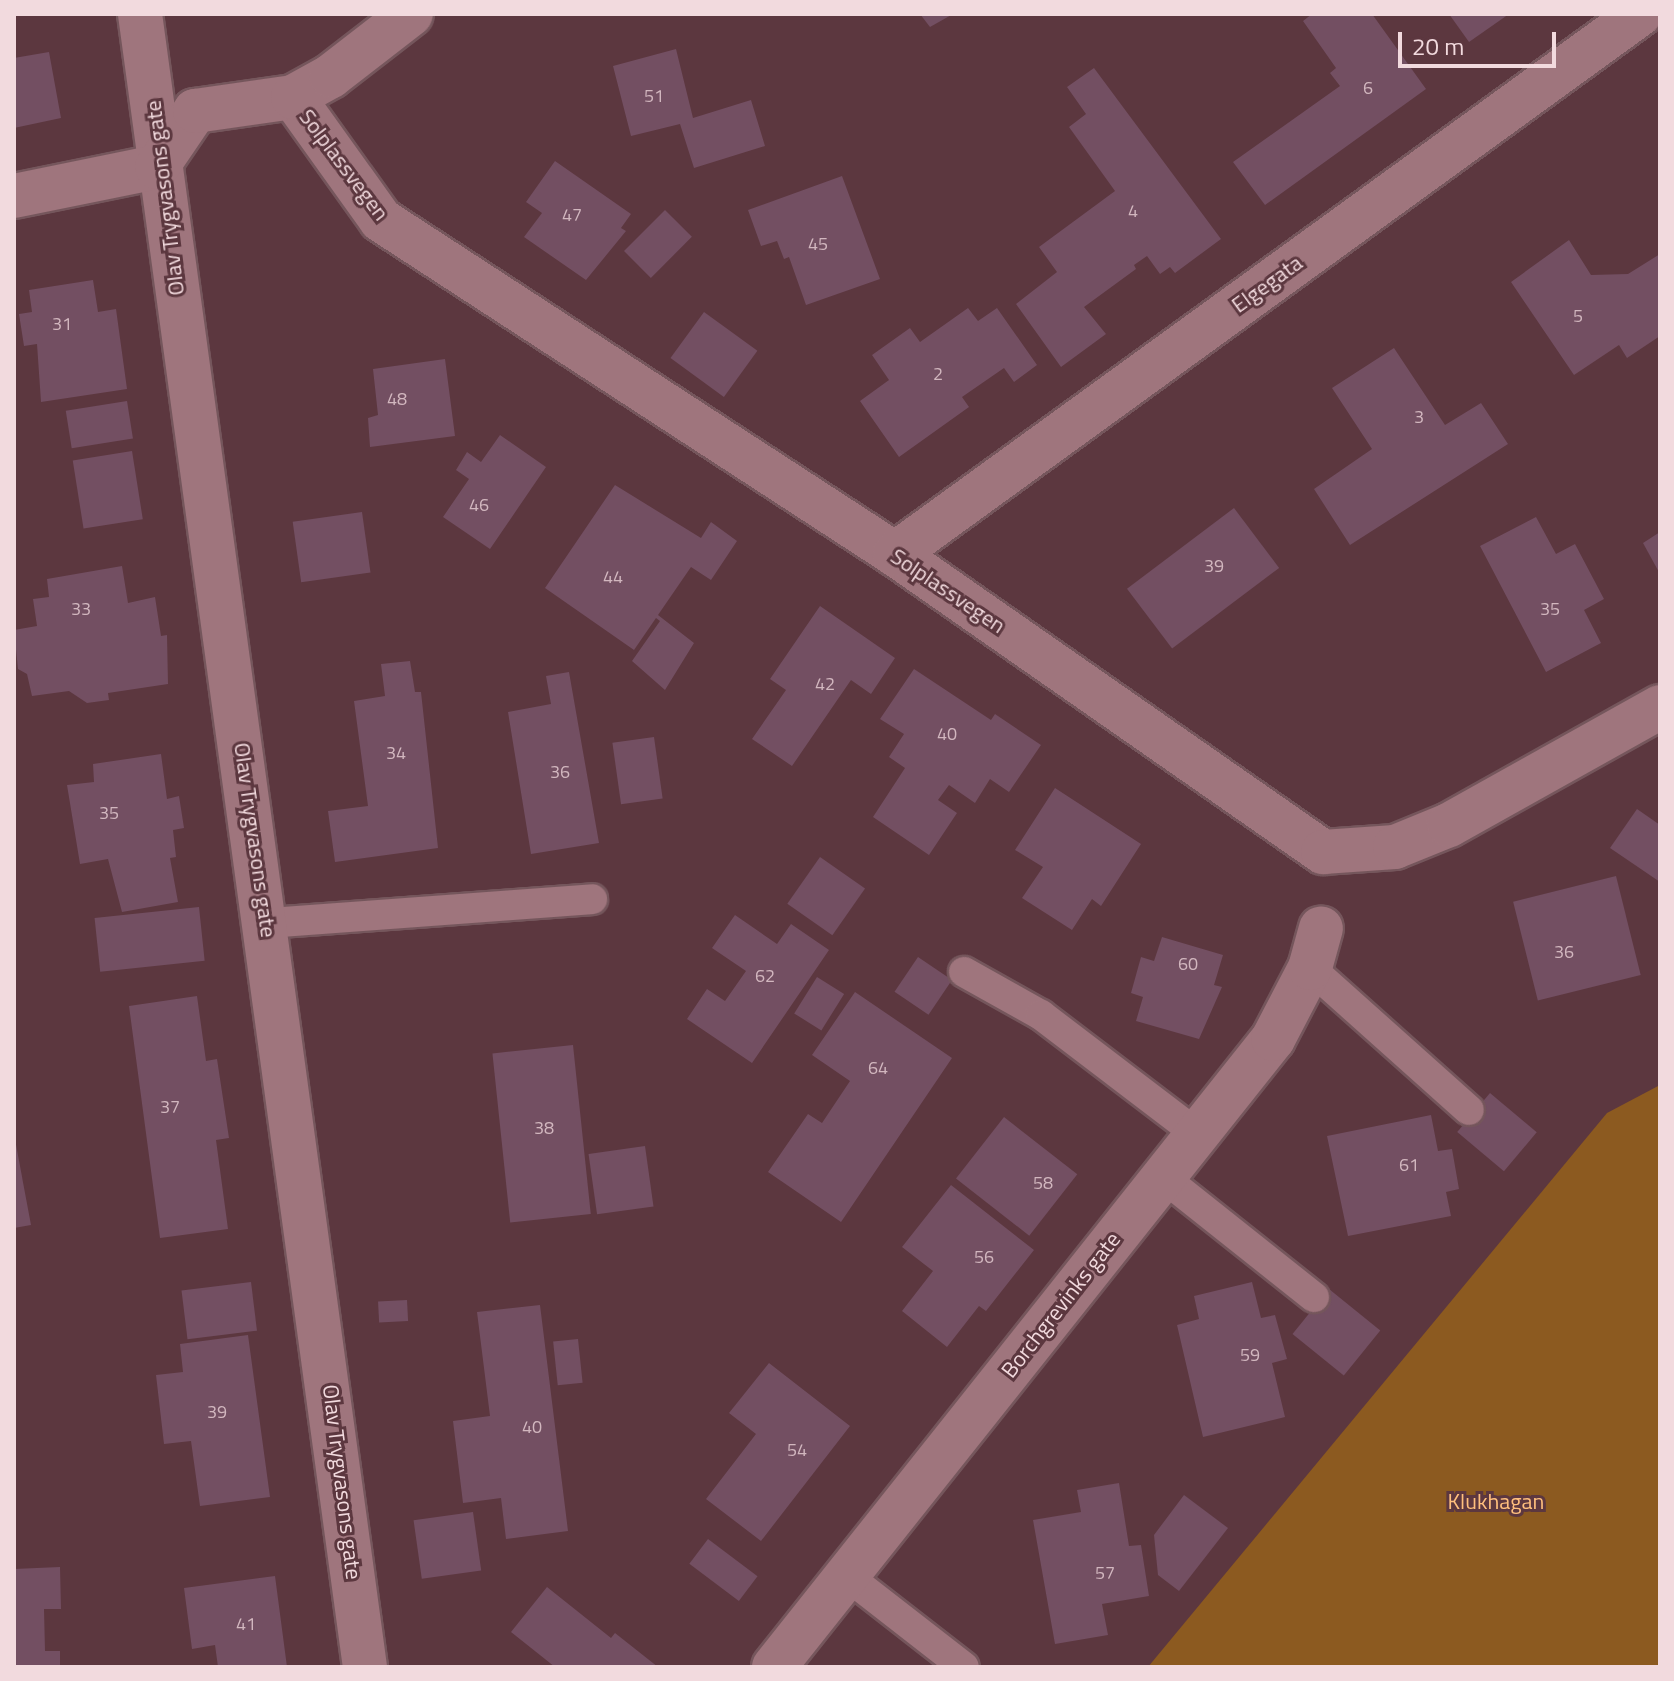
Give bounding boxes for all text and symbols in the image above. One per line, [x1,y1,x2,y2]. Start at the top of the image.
scale bar [1402,16,1560,66]
text: 20 m [1412,28,1464,64]
house number: 6 [1363,77,1373,99]
house number: 51 [644,85,664,107]
street label: Olav Trygvasons gate [140,99,190,297]
street label: Solplassvegen [294,104,394,226]
house number: 4 [1128,200,1138,222]
house number: 47 [562,204,582,226]
house number: 45 [808,233,828,255]
street label: Elgegata [1227,250,1307,318]
house number: 5 [1573,305,1583,327]
house number: 31 [52,313,72,335]
house number: 2 [933,363,943,385]
house number: 48 [387,388,407,410]
house number: 3 [1414,406,1424,428]
house number: 46 [469,494,489,516]
street label: Solplassvegen [886,543,1010,639]
house number: 39 [1204,555,1224,577]
house number: 44 [603,566,623,588]
house number: 33 [71,598,91,620]
house number: 35 [1540,598,1560,620]
house number: 42 [815,673,835,695]
house number: 40 [937,723,957,745]
street label: Olav Trygvasons gate [228,741,282,939]
house number: 34 [386,742,406,764]
house number: 36 [550,761,570,783]
house number: 35 [99,802,119,824]
house number: 36 [1554,941,1574,963]
house number: 60 [1178,953,1198,975]
house number: 62 [755,965,775,987]
house number: 64 [868,1057,888,1079]
house number: 37 [160,1096,180,1118]
house number: 38 [534,1117,554,1139]
house number: 61 [1399,1154,1419,1176]
house number: 58 [1033,1172,1053,1194]
street label: Borchgrevinks gate [996,1227,1126,1383]
house number: 56 [974,1246,994,1268]
house number: 59 [1240,1344,1260,1366]
street label: Olav Trygvasons gate [317,1383,367,1581]
house number: 39 [207,1401,227,1423]
house number: 40 [522,1416,542,1438]
house number: 54 [787,1439,807,1461]
park label: Klukhagan [1448,1489,1544,1515]
house number: 57 [1095,1562,1115,1584]
house number: 41 [236,1613,256,1635]

